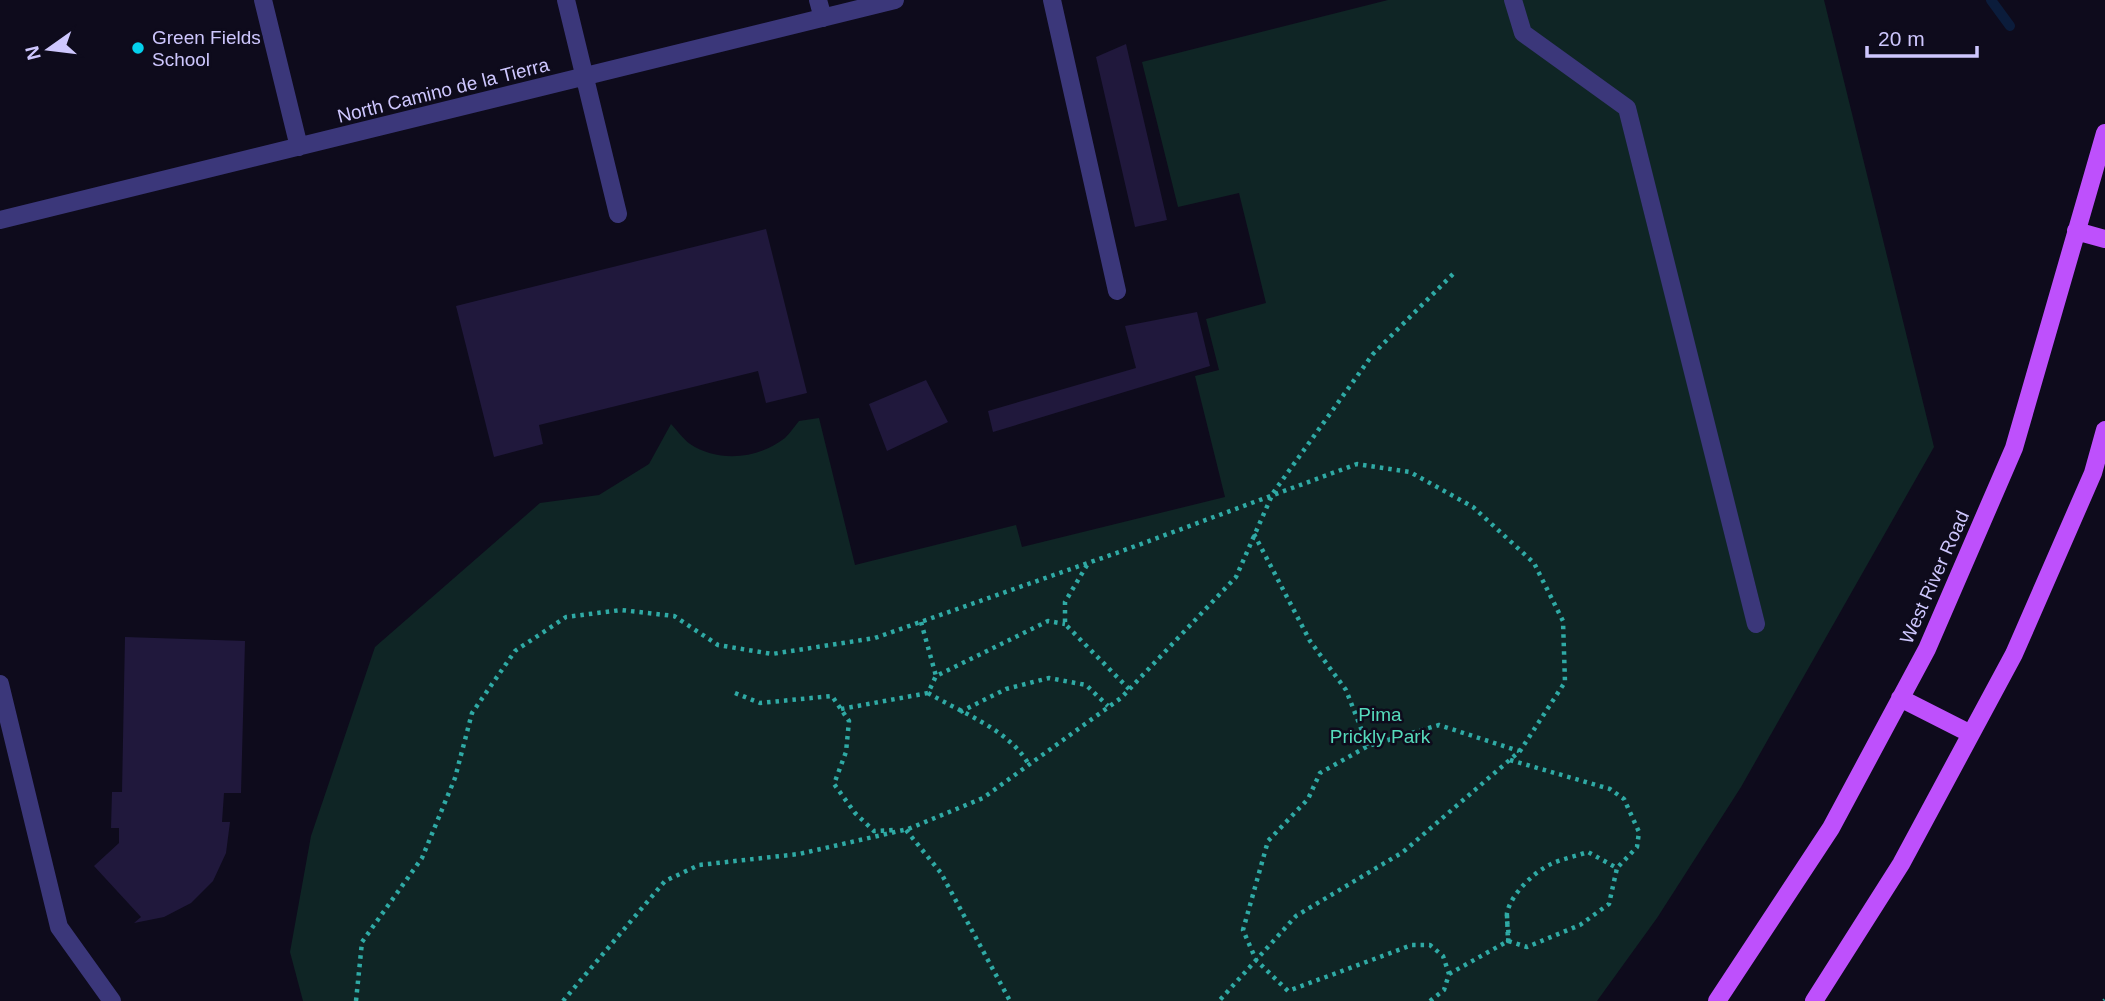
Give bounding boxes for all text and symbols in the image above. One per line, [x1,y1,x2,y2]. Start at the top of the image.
north arrow [14,14,84,84]
scale bar [1867,14,1977,58]
place label: Green Fields School [152,27,261,70]
text: 20 m [1878,27,1925,50]
marker: Green Fields School [130,40,146,56]
text: N [21,44,45,62]
street label: North Camino de la Tierra [335,54,552,127]
street label: West River Road [1896,507,1973,647]
park label: Pima Prickly Park [1330,704,1431,747]

